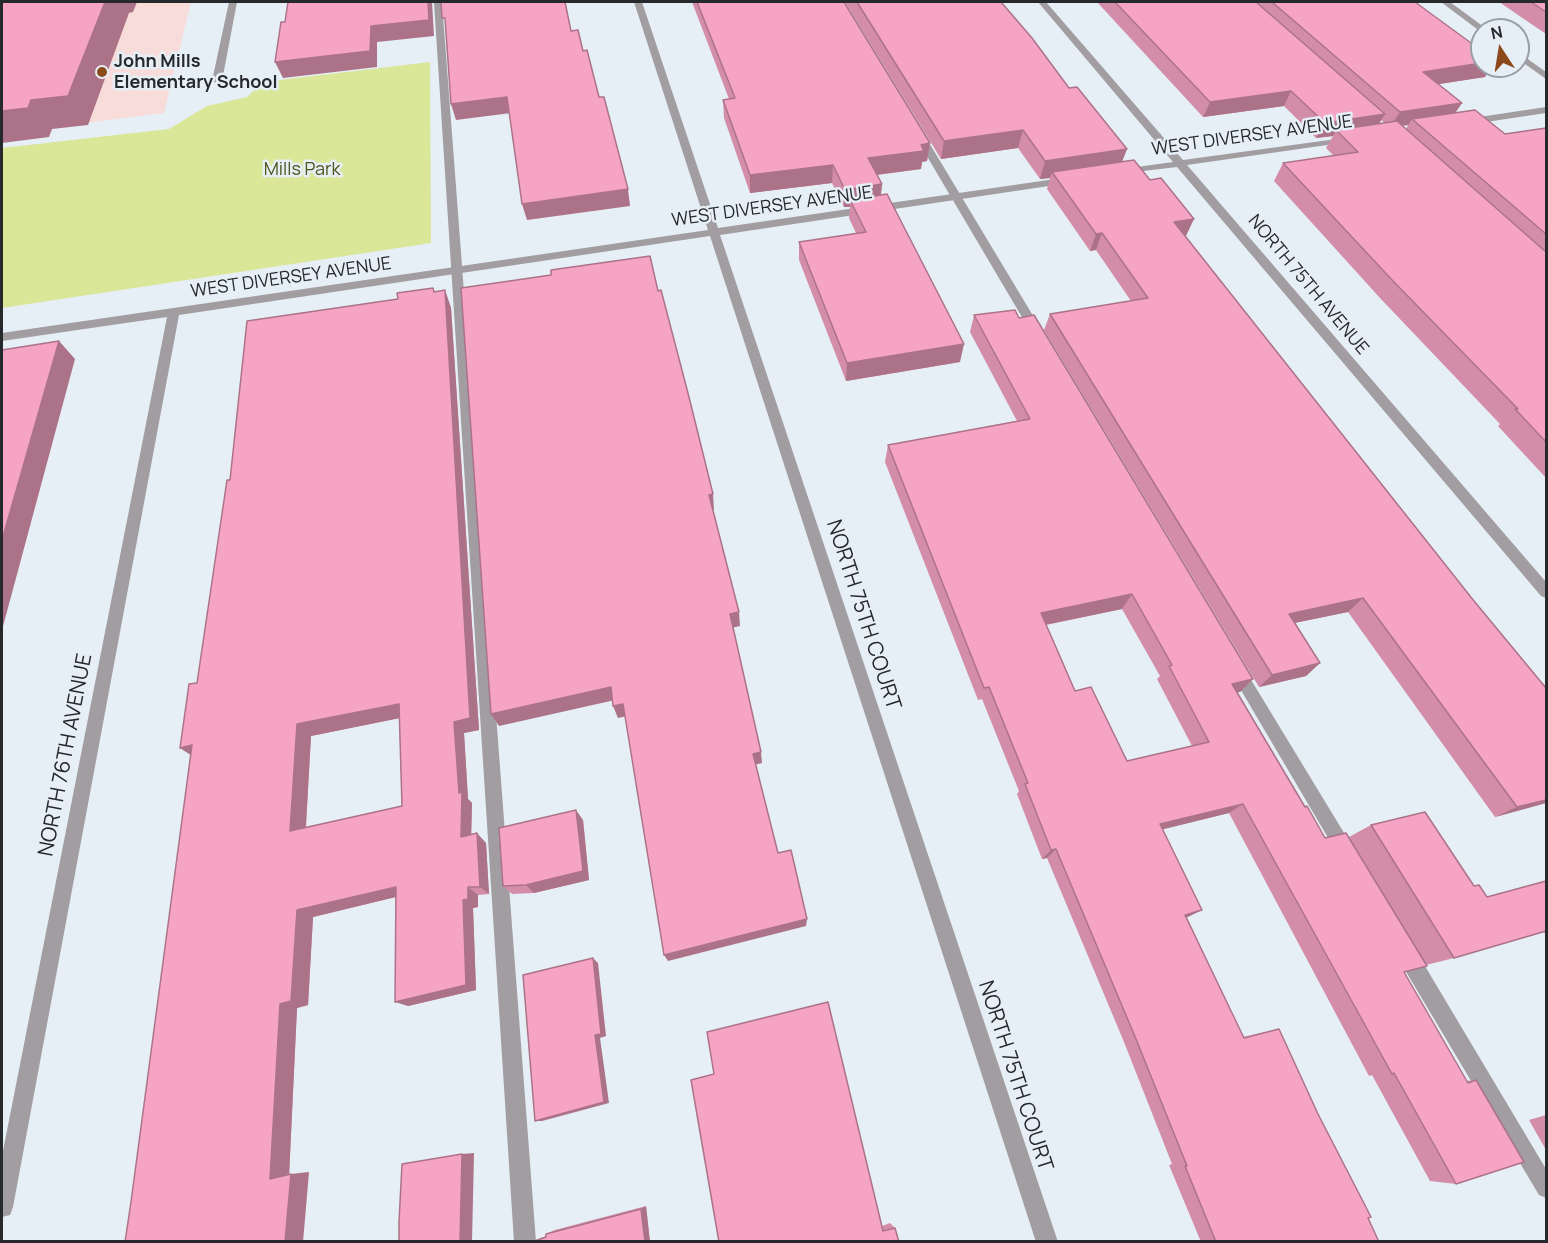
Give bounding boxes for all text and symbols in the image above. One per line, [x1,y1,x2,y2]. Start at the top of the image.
north arrow [1470,18,1530,78]
text: N [1489,20,1505,44]
place label: John Mills Elementary School [114,51,277,94]
marker: John Mills Elementary School [95,65,109,79]
street label: WEST DIVERSEY AVENUE [1150,111,1354,161]
park label: Mills Park [264,159,340,181]
street label: WEST DIVERSEY AVENUE [670,182,874,232]
street label: NORTH 75TH AVENUE [1243,211,1373,359]
street label: WEST DIVERSEY AVENUE [189,253,393,303]
street label: NORTH 75TH COURT [820,517,906,713]
street label: NORTH 76TH AVENUE [34,651,98,859]
street label: NORTH 75TH COURT [972,978,1058,1174]

